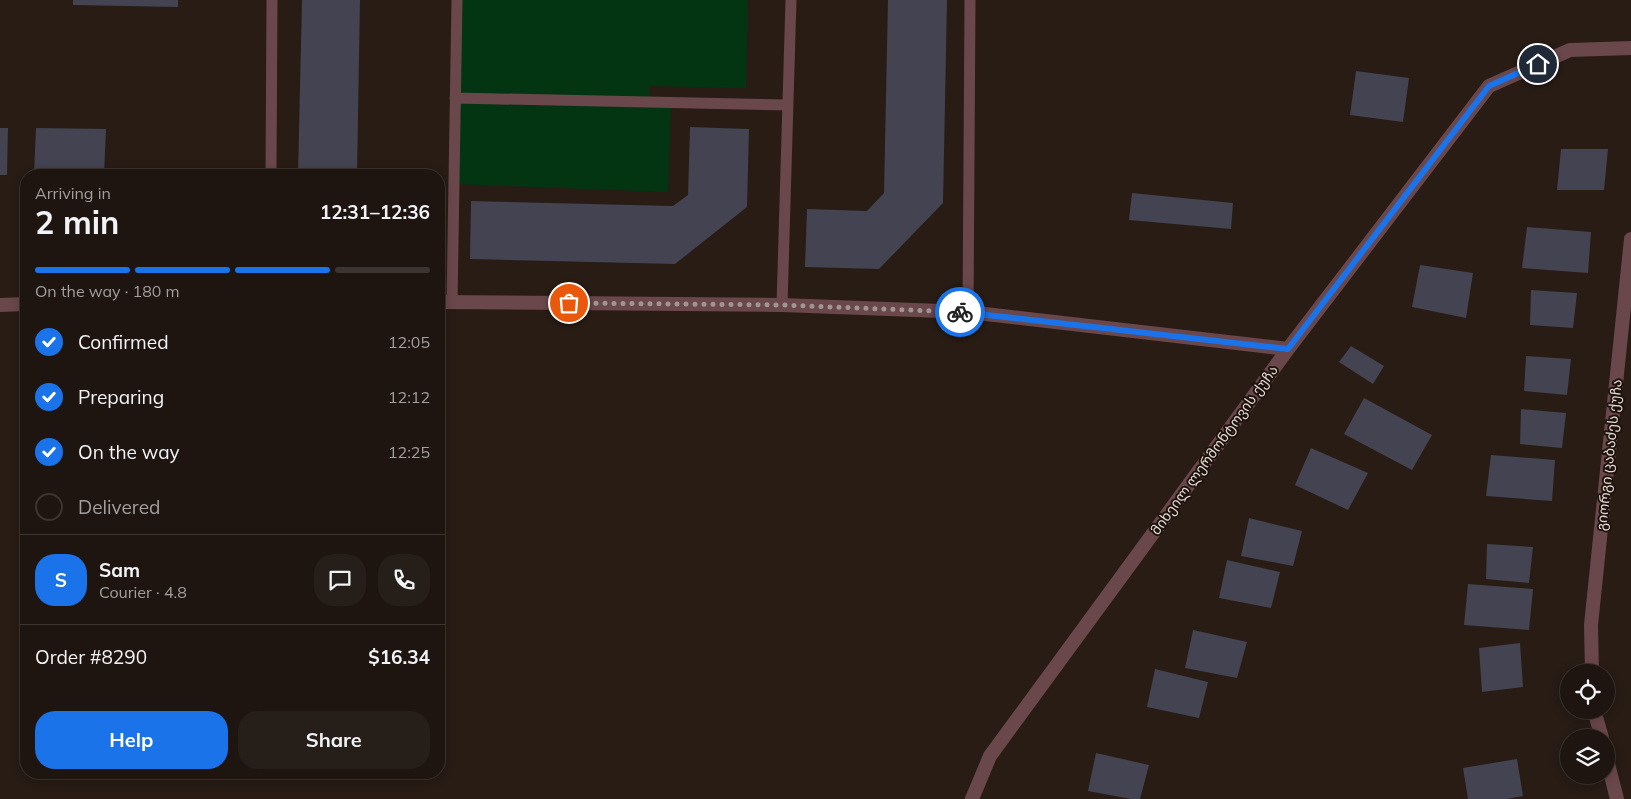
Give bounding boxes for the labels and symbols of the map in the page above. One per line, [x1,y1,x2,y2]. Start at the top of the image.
pin [1517,43,1559,85]
pin [548,282,590,324]
courier [935,287,985,337]
street label: მიხეილ ლერმონტოვის ქუჩა [1146,362,1282,538]
street label: გიორგი ცაბაძეს ქუჩა [1592,378,1626,532]

